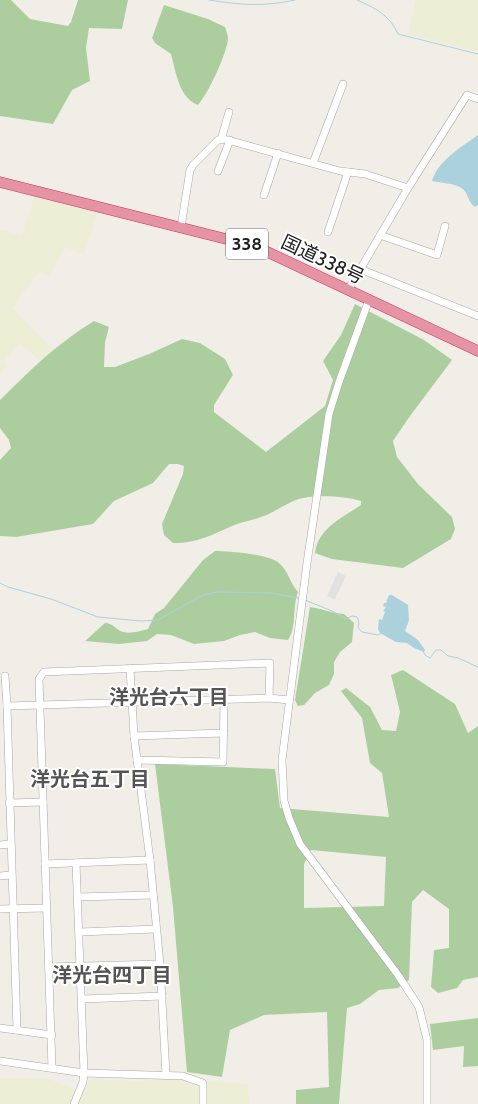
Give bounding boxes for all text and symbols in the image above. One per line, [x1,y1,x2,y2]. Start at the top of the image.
road number: 338 [226,228,268,260]
street label: 国道338号 [278,230,368,289]
district label: 洋光台六丁目 [109,685,229,709]
district label: 洋光台五丁目 [30,767,150,791]
district label: 洋光台四丁目 [52,963,172,987]

